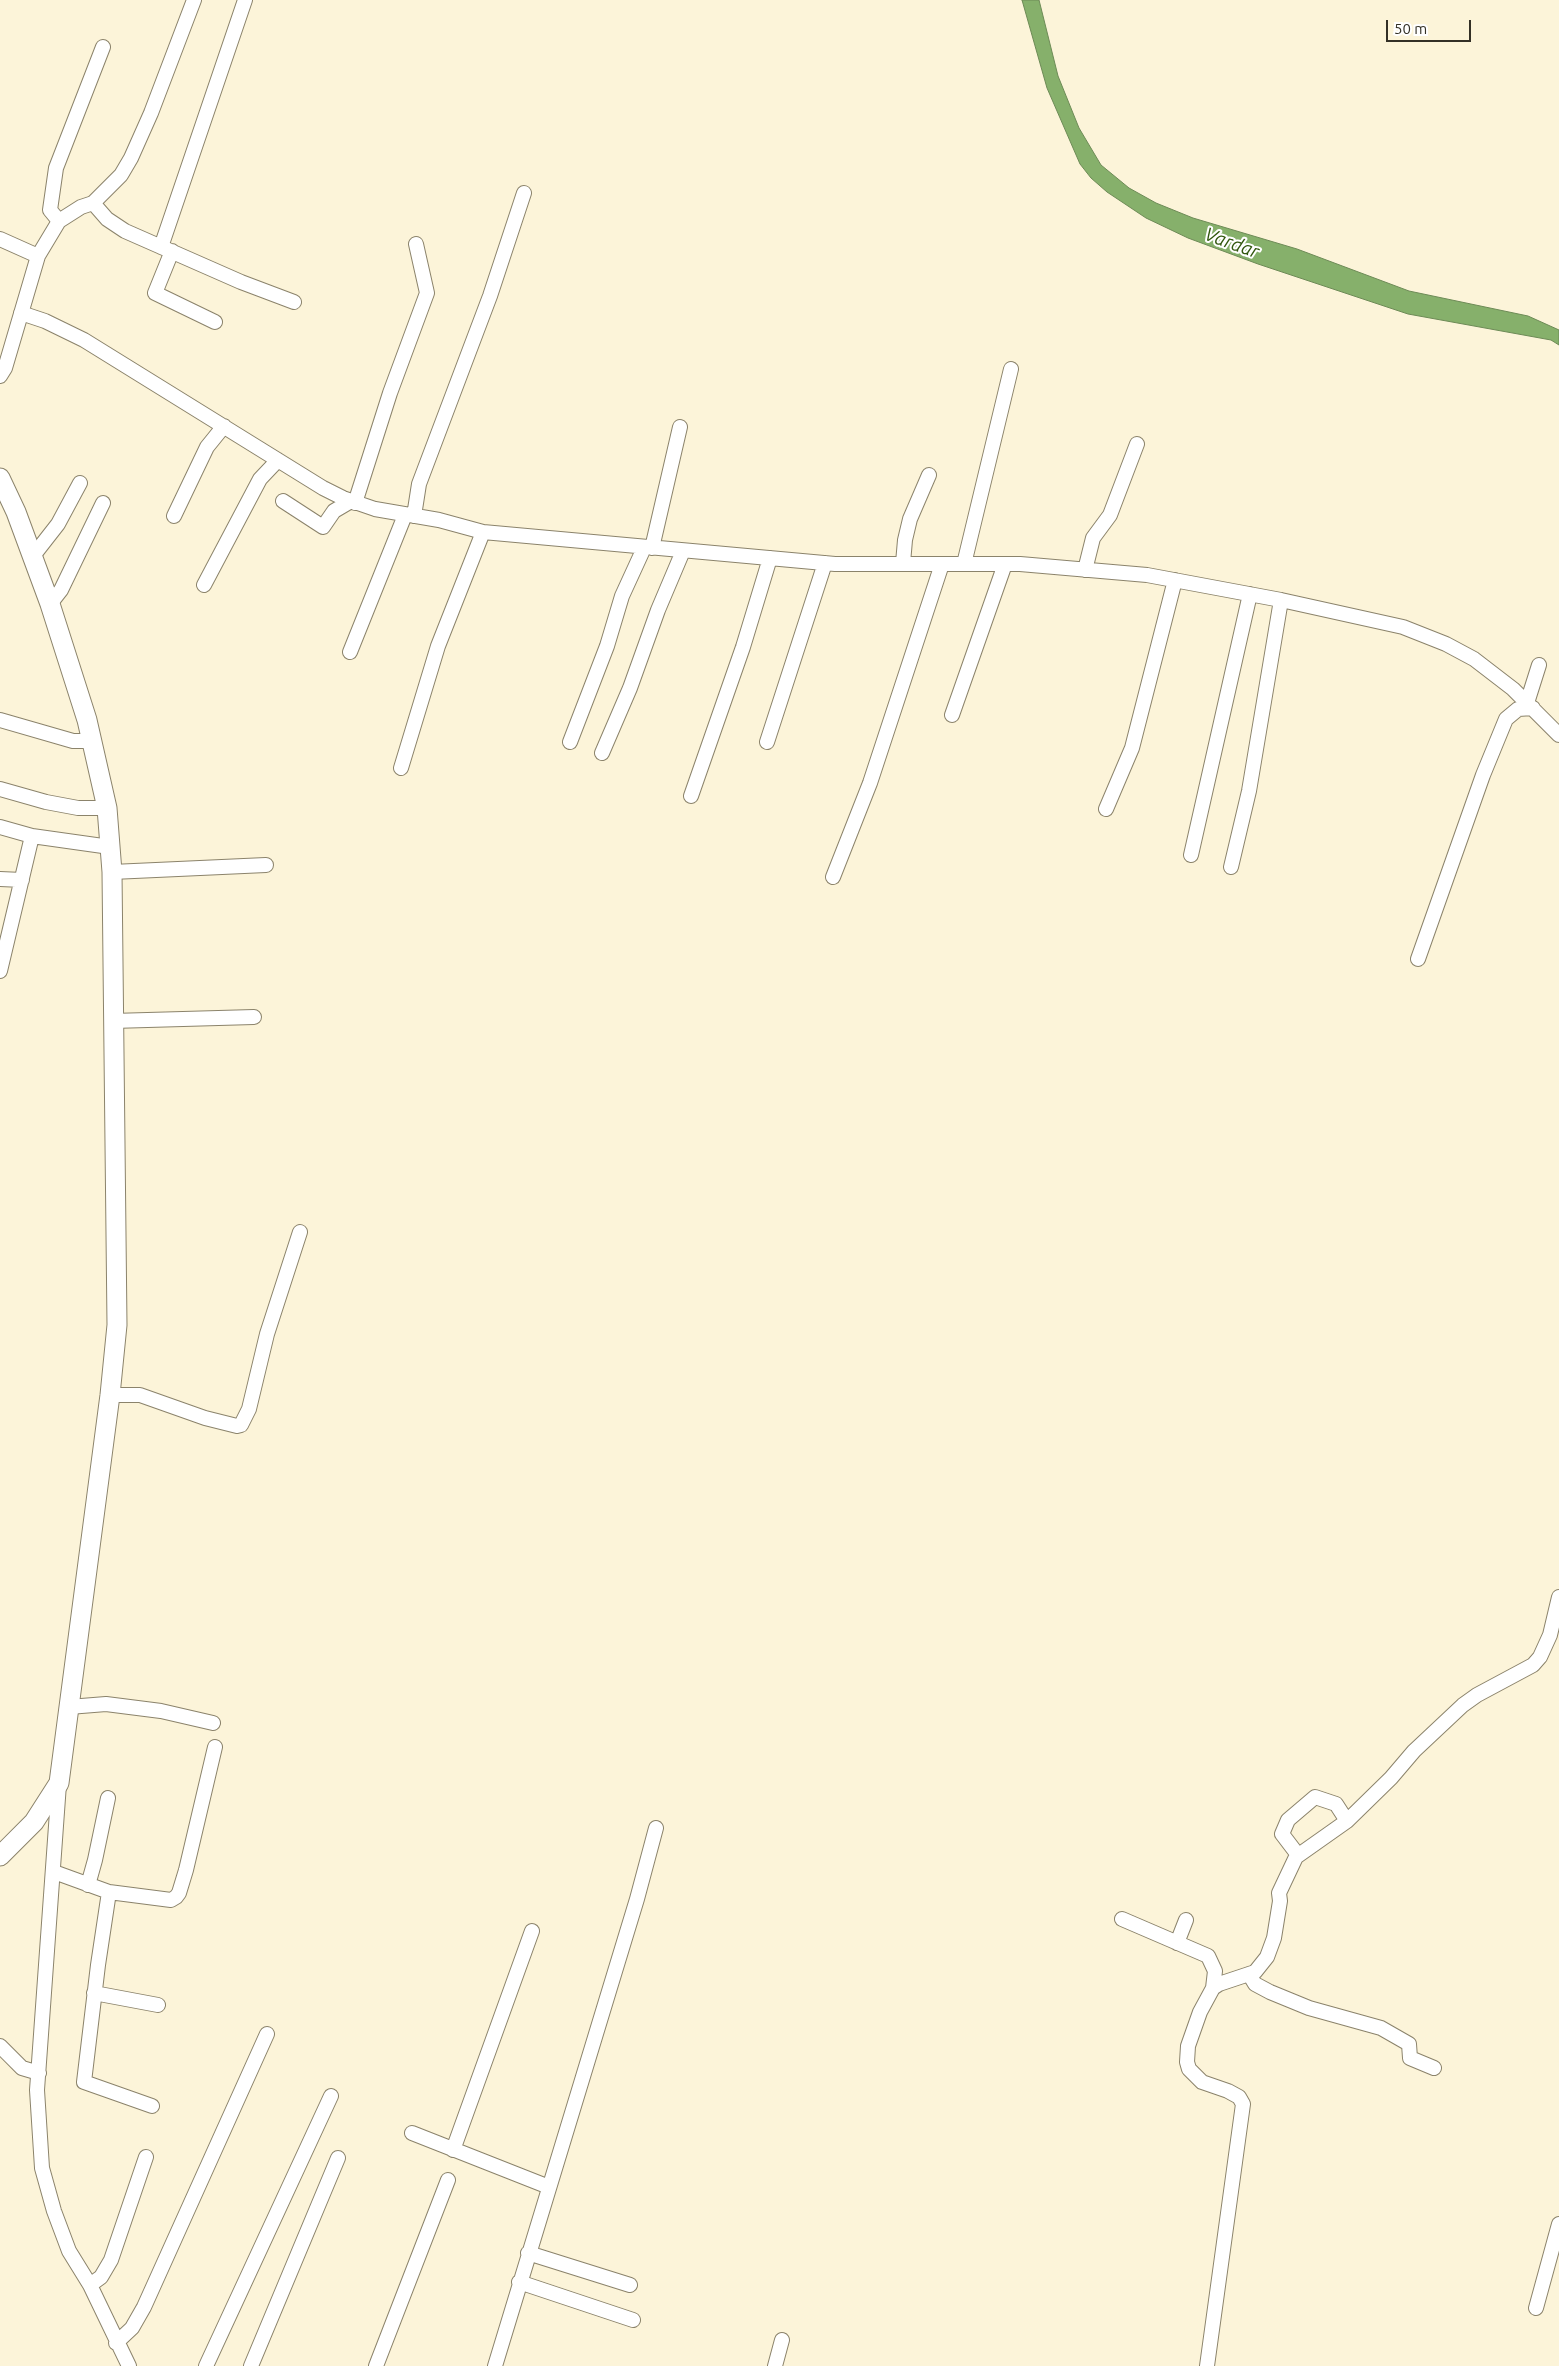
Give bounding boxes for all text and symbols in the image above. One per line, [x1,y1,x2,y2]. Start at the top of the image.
scale bar [1389,10,1474,42]
text: 50 m [1394,20,1427,37]
water label: Vardar [1202,223,1262,263]

